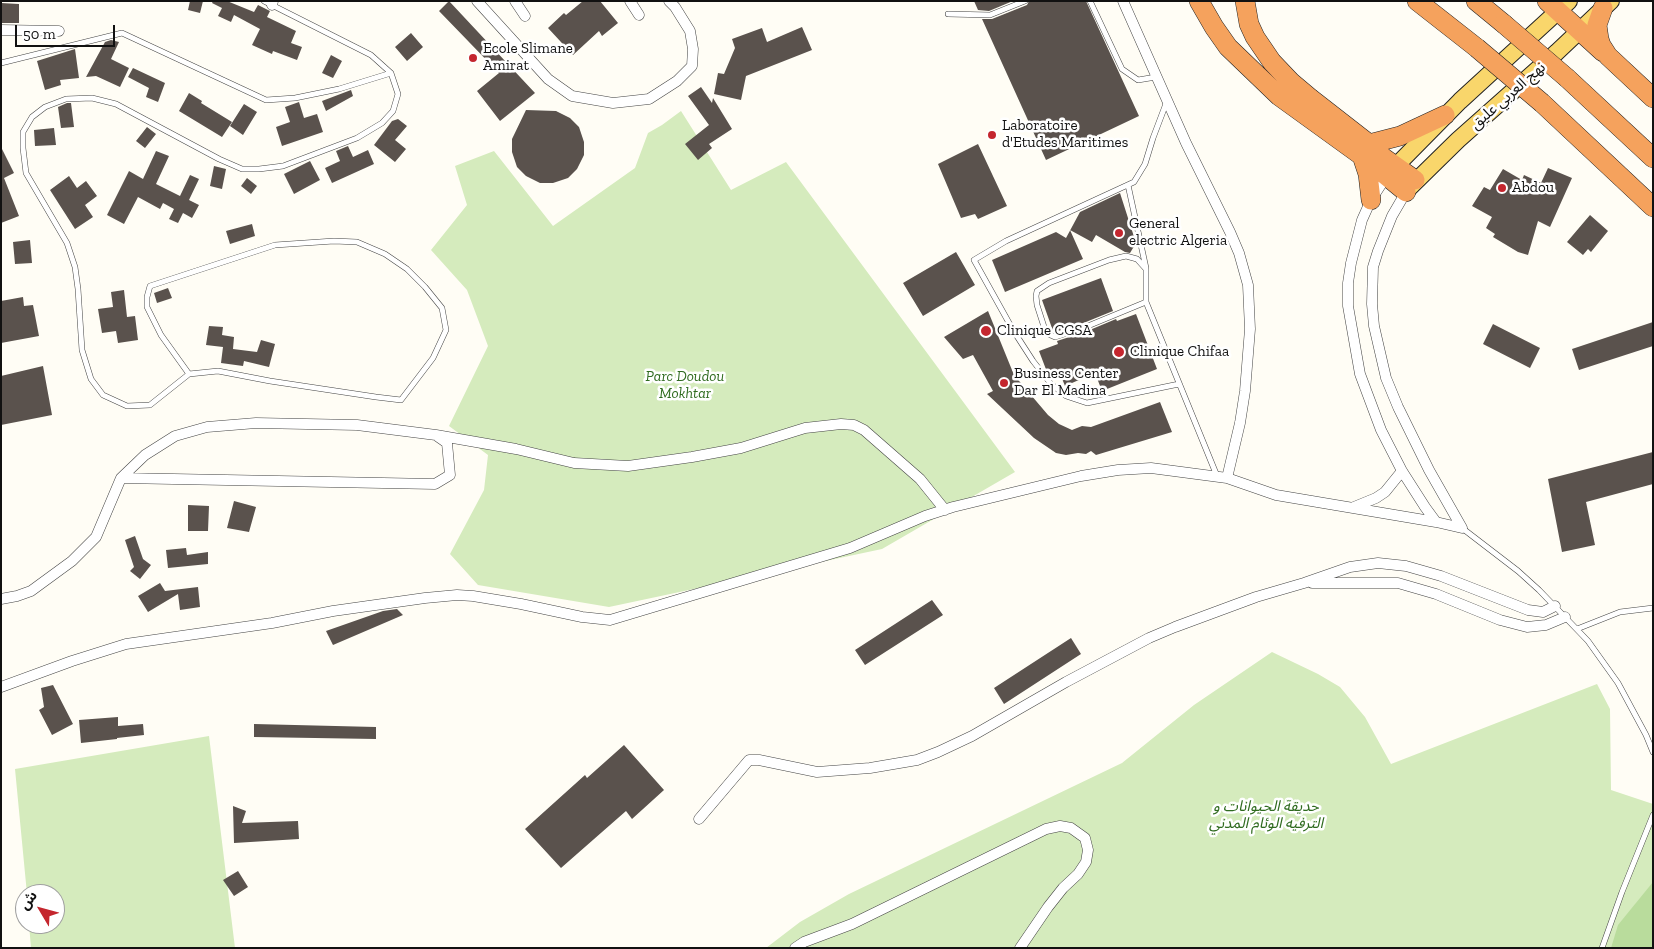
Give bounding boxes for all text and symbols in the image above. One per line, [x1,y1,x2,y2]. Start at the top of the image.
scale bar [18,15,118,47]
text: 50 m [23,25,56,43]
place label: Ecole Slimane Amirat [483,40,573,75]
marker: Ecole Slimane Amirat [467,52,479,64]
street label: نهج العربي عليق [1467,58,1549,134]
place label: Laboratoire d'Etudes Maritimes [1002,117,1128,152]
marker: Laboratoire d'Etudes Maritimes [986,129,998,141]
place label: Abdou [1512,179,1554,197]
marker: Abdou [1496,182,1508,194]
place label: General electric Algeria [1129,215,1227,250]
marker: General electric Algeria [1113,227,1125,239]
place label: Clinique CGSA [997,322,1092,340]
marker: Clinique CGSA [979,324,993,338]
place label: Clinique Chifaa [1130,343,1229,361]
marker: Clinique Chifaa [1112,345,1126,359]
place label: Business Center Dar El Madina [1014,365,1119,400]
park label: Parc Doudou Mokhtar [646,368,724,403]
marker: Business Center Dar El Madina [998,377,1010,389]
park label: حديقة الحيوانات و الترفيه الوئام المدني [1209,798,1323,833]
north arrow [15,884,65,934]
text: ش [16,887,41,913]

